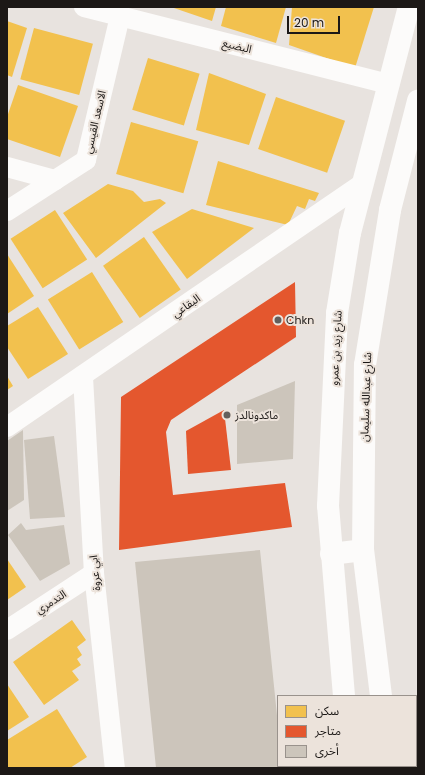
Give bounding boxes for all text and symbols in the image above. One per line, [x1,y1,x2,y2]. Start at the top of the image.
scale bar [289,8,342,34]
text: 20 m [294,14,324,31]
street label: البضيع [221,36,253,56]
street label: الاسعد القيسي [81,89,109,155]
street label: البقاعي [169,292,203,320]
street label: شارع زيد بن عمرو [327,310,345,386]
place label: Chkn [286,313,314,327]
marker: Chkn [273,315,283,325]
street label: شارع عبدالله سليمان [358,352,374,442]
place label: ماكدونالدز [235,408,278,422]
marker: ماكدونالدز [222,410,232,420]
street label: ابي عروة [87,555,103,591]
street label: التدمري [33,587,69,617]
legend [277,695,417,767]
text: سكن [315,702,339,719]
text: متاجر [315,722,341,739]
text: أخرى [315,742,339,759]

